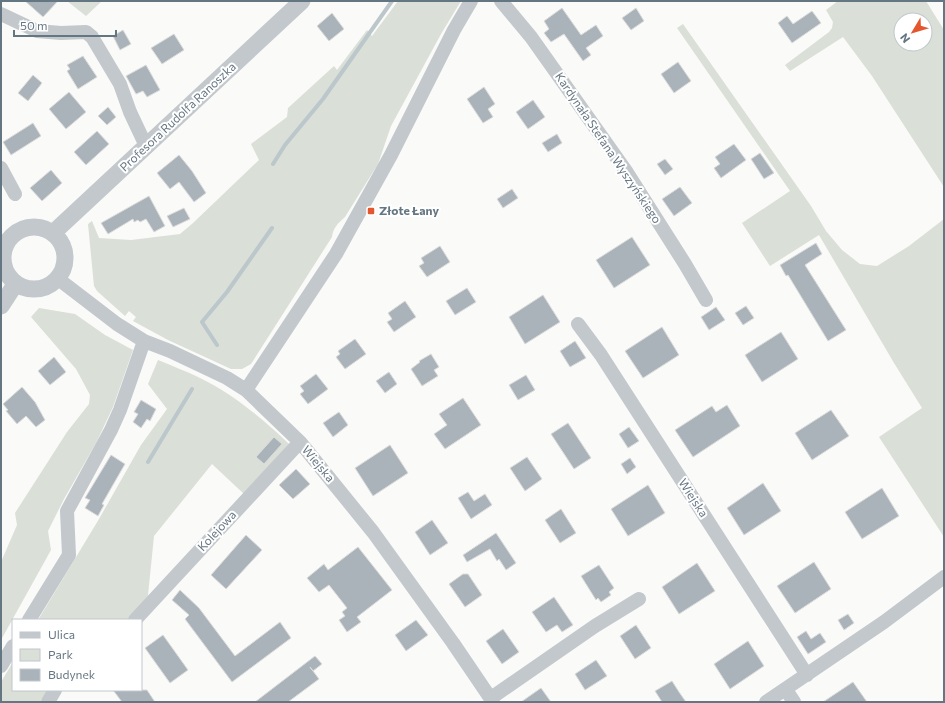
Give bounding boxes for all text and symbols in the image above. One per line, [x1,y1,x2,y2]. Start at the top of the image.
scale bar [14,12,116,38]
north arrow [893,12,933,52]
text: 50 m [20,18,48,32]
text: N [897,31,912,46]
street label: Profesora Rudolfa Ranoszka [116,59,238,174]
street label: Kardynała Stefana Wyszyńskiego [553,69,665,226]
place label: Złote Łany [379,203,439,217]
marker: Złote Łany [366,206,376,216]
street label: Wiejska [300,442,338,484]
street label: Wiejska [676,476,711,519]
street label: Kolejowa [194,507,238,553]
legend [12,619,142,691]
text: Ulica [48,627,75,641]
text: Park [48,647,74,661]
text: Budynek [48,667,96,681]

